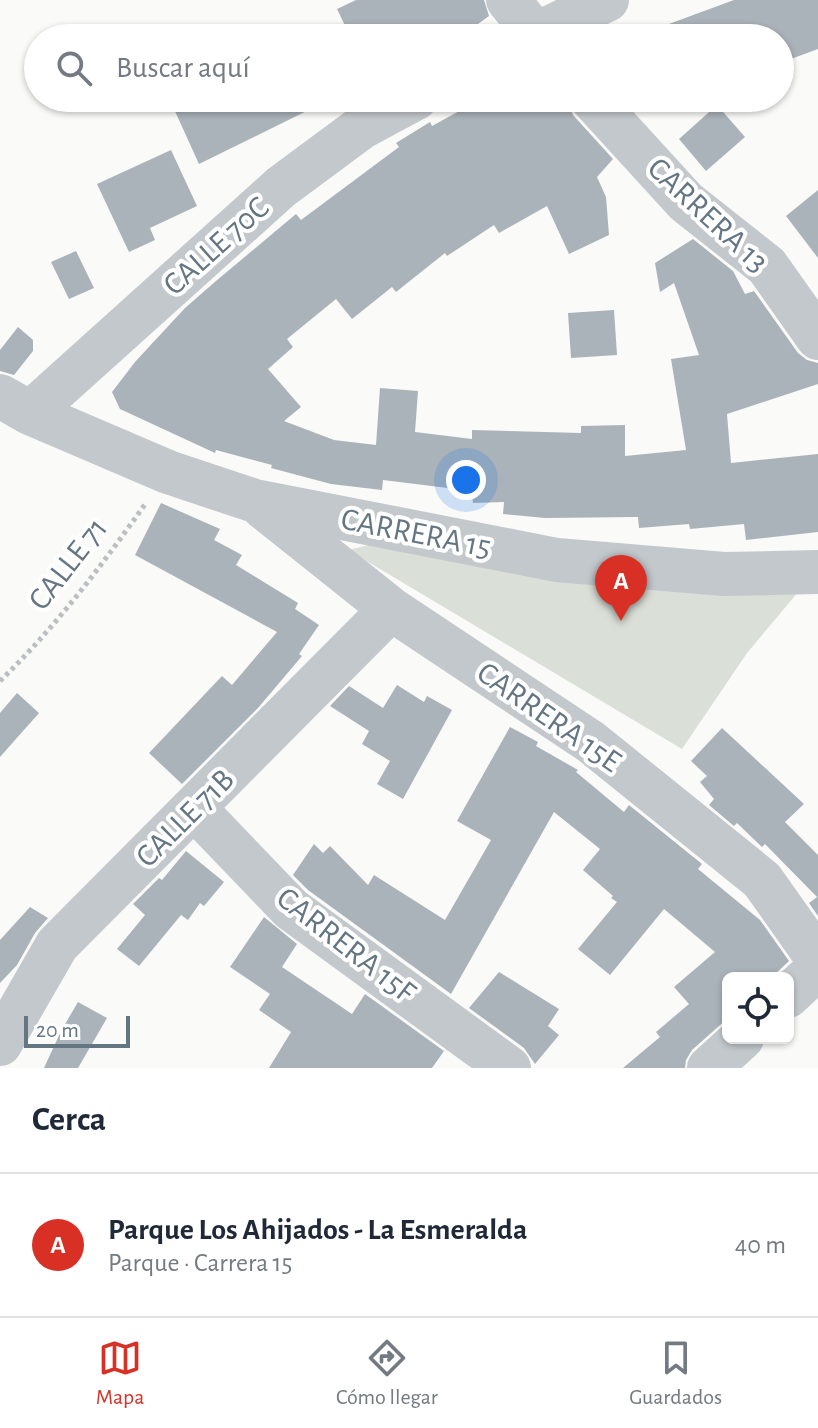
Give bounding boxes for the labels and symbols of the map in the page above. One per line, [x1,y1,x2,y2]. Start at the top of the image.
street label: CARRERA 13 [642,152,774,278]
street label: CALLE 70C [157,191,275,301]
your location [446,460,486,500]
street label: CARRERA 15 [338,503,494,563]
street label: CALLE 71 [23,512,113,616]
pin: A [595,555,647,621]
street label: CARRERA 15E [471,656,627,778]
street label: CALLE 71B [130,763,240,873]
street label: CARRERA 15F [271,881,422,1009]
scale bar [24,1012,130,1048]

